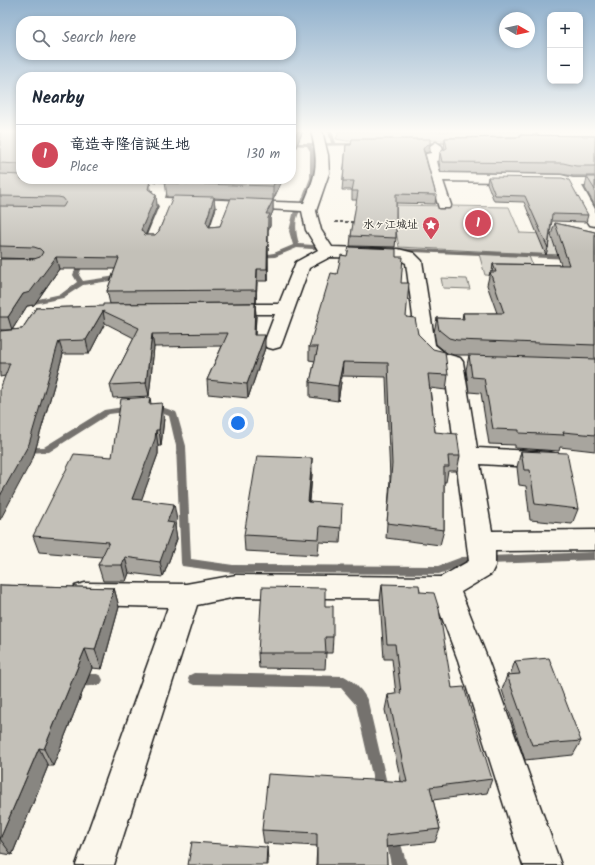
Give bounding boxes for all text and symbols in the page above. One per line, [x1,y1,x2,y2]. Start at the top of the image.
north arrow [499,12,535,48]
map controls [547,12,583,84]
button: + [547,12,583,48]
search box [16,16,296,60]
text: Search here [62,26,136,50]
icon: search [30,27,52,49]
button: − [547,48,583,84]
text: Nearby [32,85,84,112]
text: 竜造寺隆信誕生地 [70,133,190,157]
text: 1 [43,144,47,165]
text: 130 m [246,144,280,165]
text: Place [70,157,98,178]
pin: 1 [465,208,491,238]
place icon: 水ヶ江城址 [421,215,441,240]
place label: 水ヶ江城址 [363,216,418,234]
your location [228,413,248,433]

